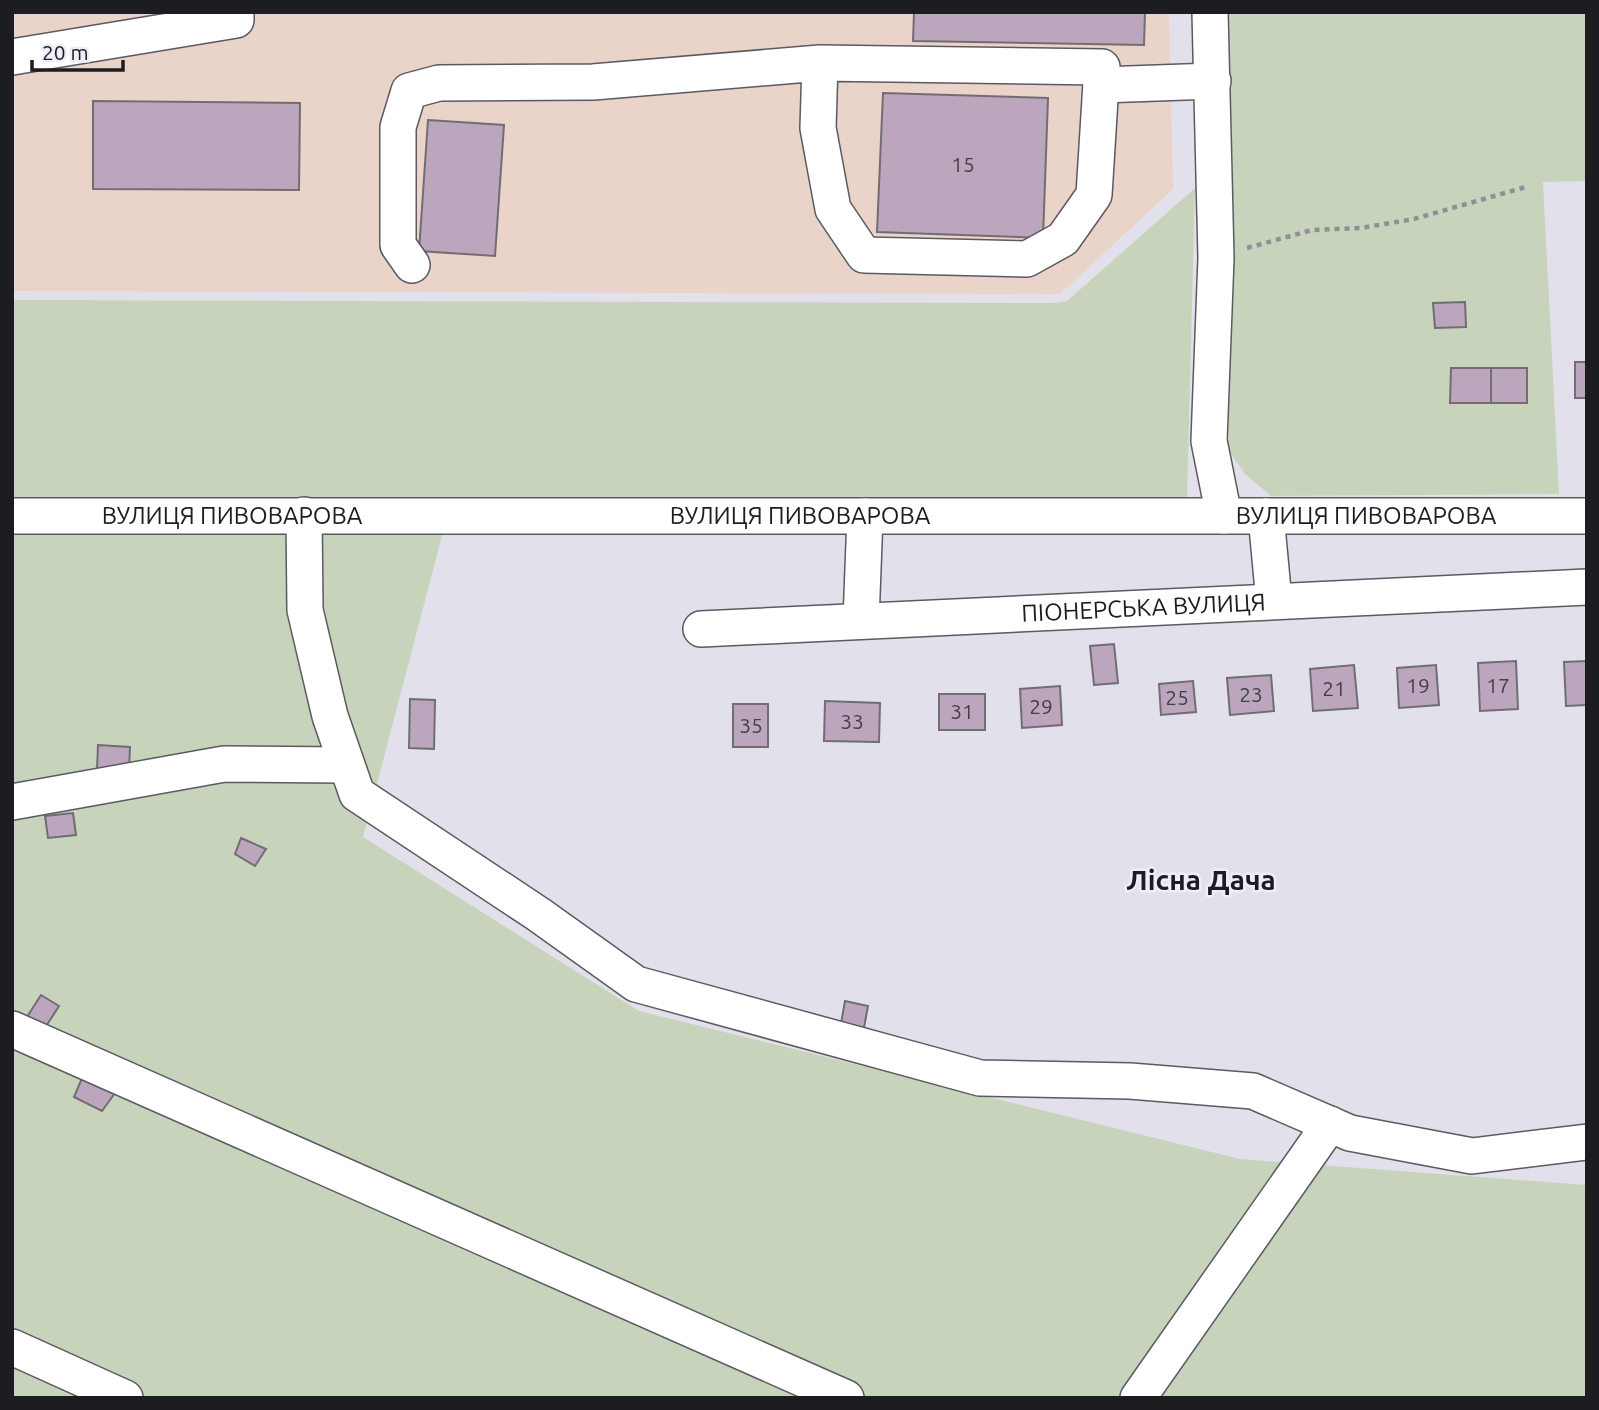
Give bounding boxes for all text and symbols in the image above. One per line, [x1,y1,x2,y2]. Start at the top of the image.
scale bar [32,28,122,72]
text: 20 m [42,40,89,64]
house number: 15 [951,152,975,176]
street label: ВУЛИЦЯ ПИВОВАРОВА [102,502,363,529]
street label: ВУЛИЦЯ ПИВОВАРОВА [670,502,931,529]
street label: ВУЛИЦЯ ПИВОВАРОВА [1236,502,1497,529]
street label: ПІОНЕРСЬКА ВУЛИЦЯ [1021,588,1266,627]
house number: 19 [1406,673,1430,697]
house number: 17 [1486,673,1510,697]
house number: 21 [1322,676,1346,700]
house number: 23 [1239,682,1263,706]
house number: 25 [1165,685,1189,709]
house number: 29 [1029,694,1053,718]
house number: 31 [950,699,974,723]
house number: 33 [840,709,864,733]
house number: 35 [739,713,763,737]
district label: Лісна Дача [1126,864,1276,895]

